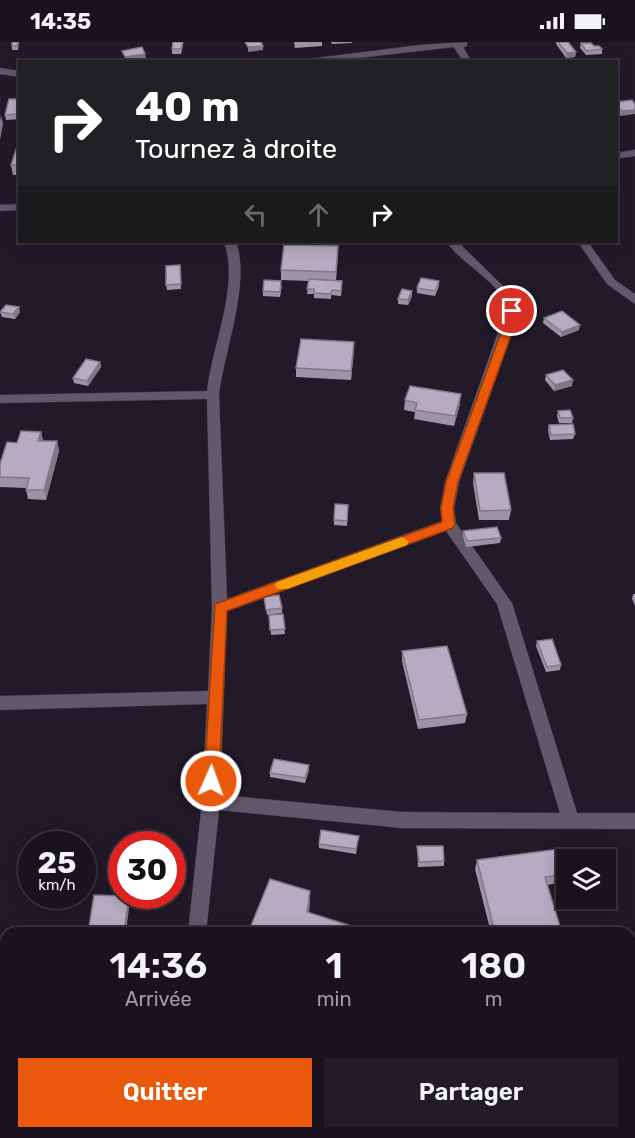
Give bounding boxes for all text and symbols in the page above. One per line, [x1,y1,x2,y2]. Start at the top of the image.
text: 14:35 [30,8,91,35]
text: 40 m [135,82,240,132]
icon: right [36,84,114,162]
text: Tournez à droite [135,133,337,165]
icon: left [239,198,272,231]
icon: ahead [302,198,335,231]
icon: right [365,198,398,231]
pin [486,285,537,336]
icon: arrive [495,294,528,327]
position arrow [179,749,243,813]
speed limit sign: 30 [108,831,186,909]
text: 25 [38,845,76,881]
map controls [556,849,616,909]
button: layers [556,849,616,909]
text: km/h [38,876,76,894]
text: 14:36 [110,944,207,987]
text: 1 [326,944,343,987]
text: 180 [461,944,526,987]
text: Arrivée [125,987,192,1011]
text: min [317,987,352,1011]
text: m [485,987,503,1011]
button: Quitter [18,1058,312,1127]
button: Partager [324,1058,618,1127]

